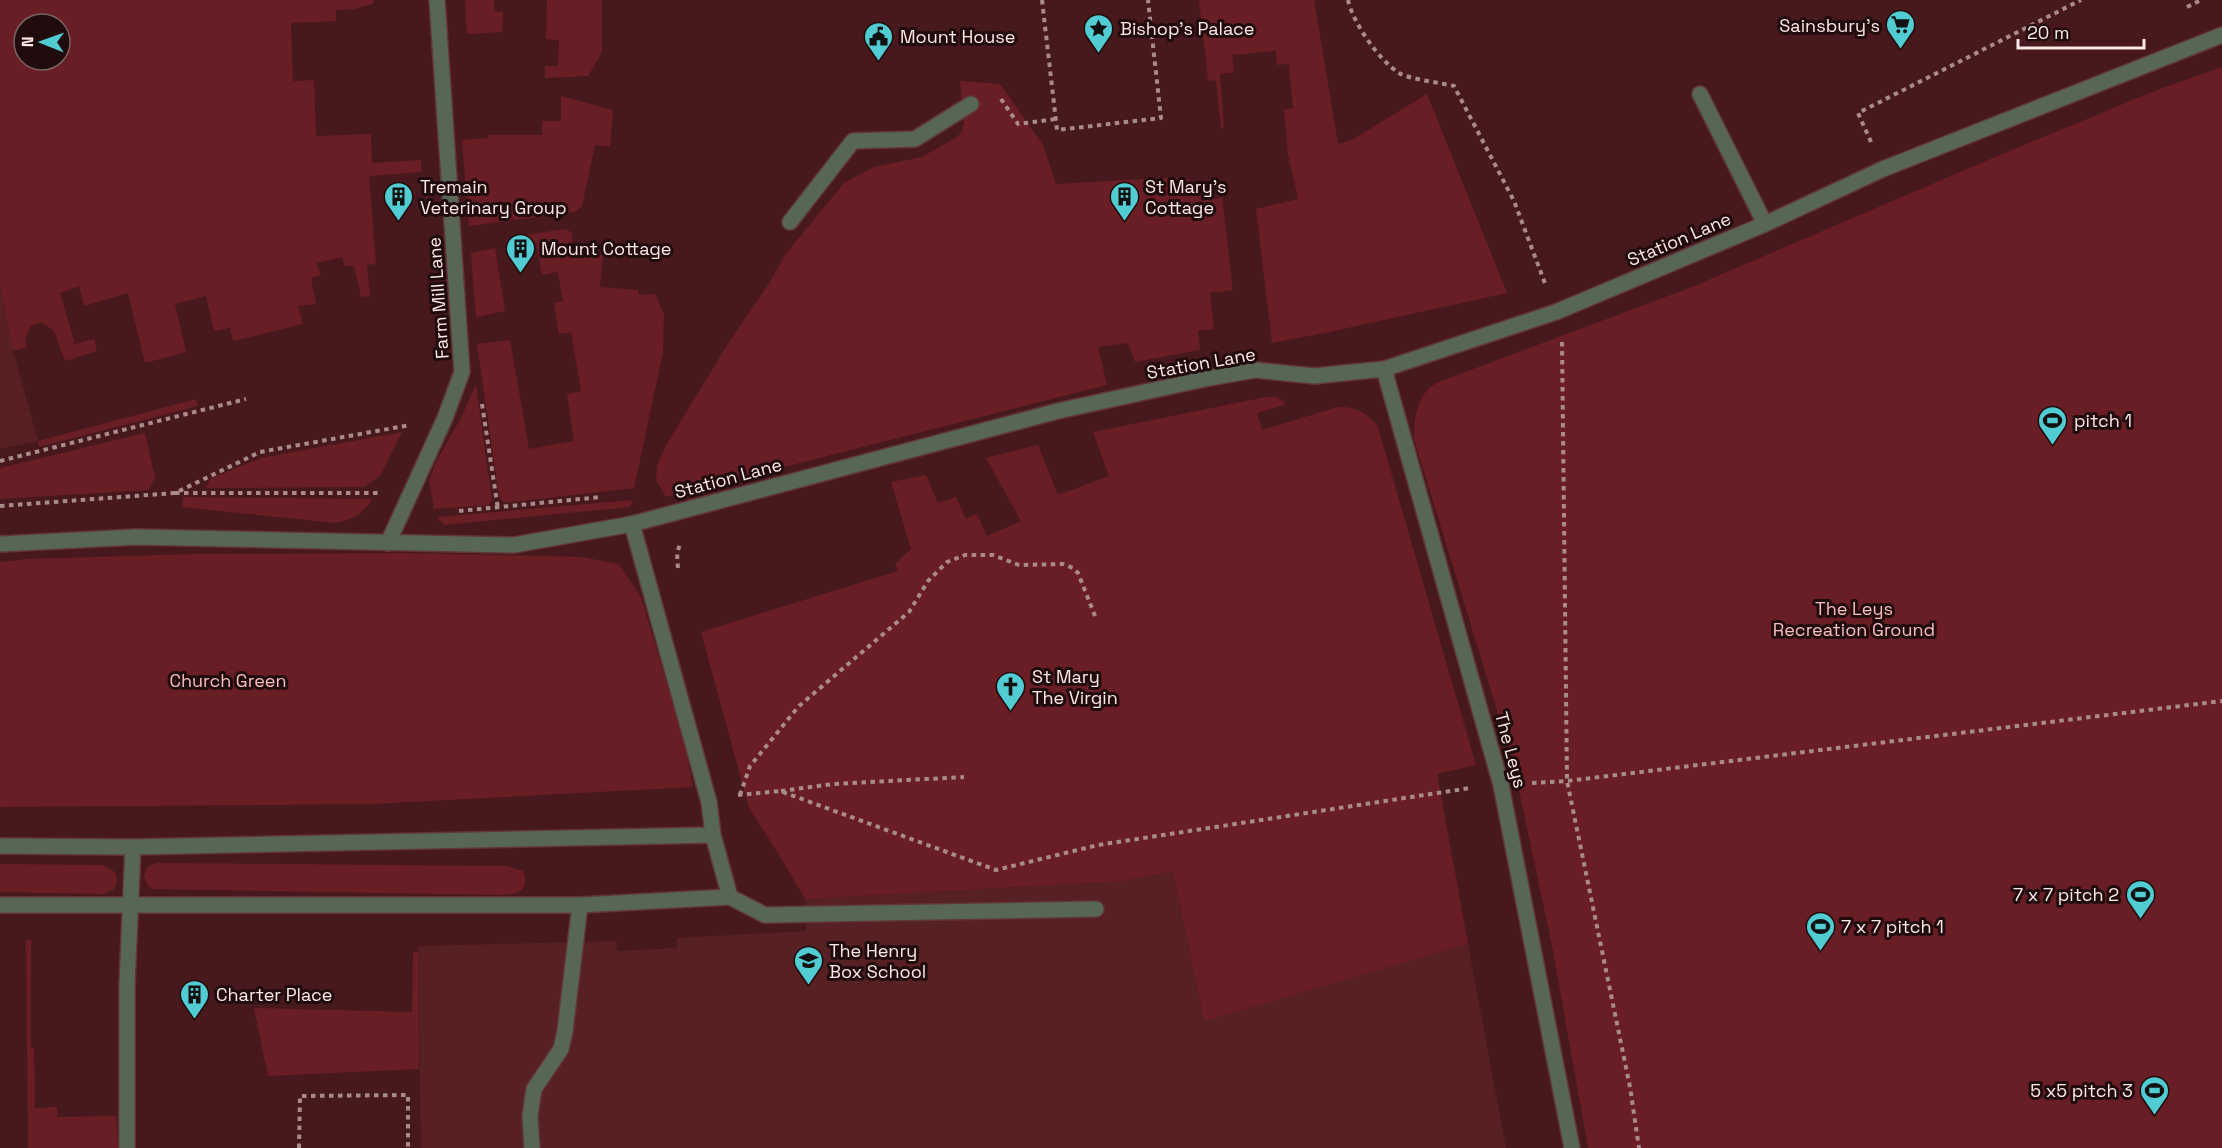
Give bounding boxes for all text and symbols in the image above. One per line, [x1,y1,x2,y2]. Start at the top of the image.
supermarket icon: Sainsbury's [1885,9,1917,51]
north arrow [12,12,72,72]
place icon: Bishop's Palace [1083,12,1115,54]
scale bar [2018,12,2144,50]
place label: Sainsbury's [1779,14,1880,37]
place label: Bishop's Palace [1120,17,1254,40]
public building icon: Mount House [863,20,895,62]
text: 20 m [2027,21,2070,44]
place label: Mount House [900,25,1016,48]
text: N [17,36,38,47]
place label: Tremain Veterinary Group [420,175,566,219]
place label: St Mary's Cottage [1145,175,1227,219]
building icon: Tremain Veterinary Group [383,180,415,222]
building icon: St Mary's Cottage [1108,180,1140,222]
street label: Station Lane [1624,207,1734,271]
building icon: Mount Cottage [504,232,536,274]
street label: Farm Mill Lane [422,236,454,360]
place label: Mount Cottage [541,237,671,260]
street label: Station Lane [1145,342,1257,384]
sports icon: pitch 1 [2037,404,2069,446]
place label: pitch 1 [2074,409,2132,432]
street label: Station Lane [672,453,784,503]
park label: The Leys Recreation Ground [1773,597,1935,641]
place label: St Mary The Virgin [1032,665,1118,709]
park label: Church Green [169,669,287,692]
church icon: St Mary The Virgin [995,670,1027,712]
street label: The Leys [1490,709,1532,791]
sports icon: 7 x 7 pitch 2 [2124,878,2156,920]
place label: 7 x 7 pitch 2 [2013,883,2119,906]
sports icon: 7 x 7 pitch 1 [1804,910,1836,952]
place label: 7 x 7 pitch 1 [1841,915,1944,938]
place label: The Henry Box School [829,939,926,983]
school or university icon: The Henry Box School [792,944,824,986]
building icon: Charter Place [179,978,211,1020]
place label: Charter Place [216,983,333,1006]
sports icon: 5 x5 pitch 3 [2138,1074,2170,1116]
place label: 5 x5 pitch 3 [2030,1079,2133,1102]

